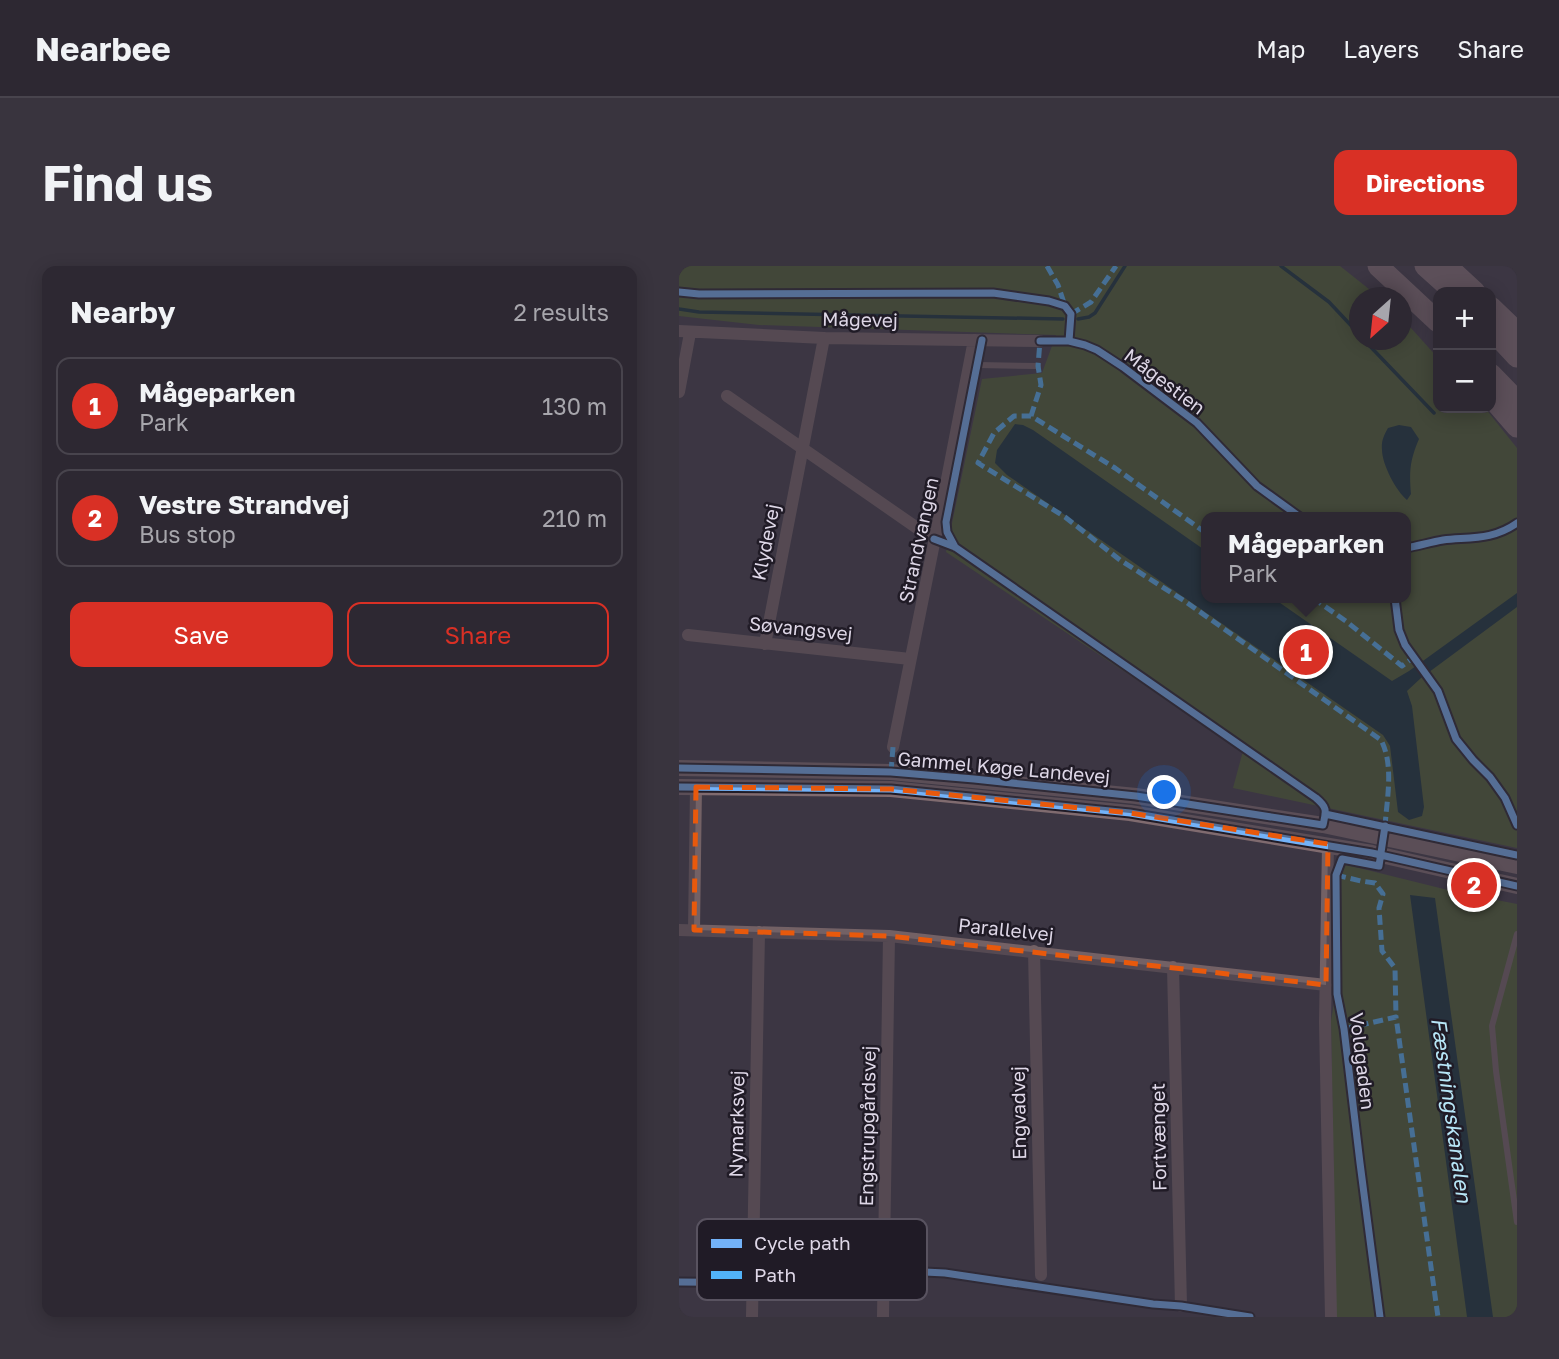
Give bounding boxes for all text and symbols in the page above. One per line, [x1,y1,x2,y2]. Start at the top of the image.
text: Nearbee [35,29,171,68]
text: Map [1256,34,1305,63]
text: Layers [1343,34,1419,63]
text: Share [1457,34,1524,63]
button: Directions [1334,150,1517,215]
text: Find us [42,153,213,212]
north arrow [1349,287,1412,350]
map controls [1433,287,1496,413]
button: + [1433,287,1496,350]
text: Nearby [70,294,175,330]
text: 2 results [513,298,609,326]
street label: Mågevej [822,307,898,331]
street label: Mågestien [1120,343,1210,419]
button: − [1433,350,1496,413]
text: Mågeparken [139,377,295,408]
text: 1 [89,392,101,420]
text: 130 m [542,392,607,420]
text: Park [139,408,189,436]
street label: Strandvangen [893,475,943,605]
text: Vestre Strandvej [139,489,349,520]
street label: Klydevej [746,502,784,582]
text: 2 [88,504,102,532]
text: 210 m [542,504,607,532]
popup [1201,512,1411,603]
text: Bus stop [139,520,236,548]
text: Mågeparken [1228,528,1384,559]
text: Park [1228,559,1278,587]
button: Save [70,602,333,667]
button: Share [347,602,609,667]
street label: Søvangsvej [748,611,854,645]
pin: 1 [1283,626,1329,678]
street label: Gammel Køge Landevej [897,746,1111,788]
your location [1147,775,1181,809]
pin: 2 [1451,859,1497,911]
street label: Parallelvej [957,913,1055,945]
street label: Voldgaden [1346,1011,1380,1111]
water label: Fæstningskanalen [1426,1016,1478,1205]
street label: Engstrupgårdsvej [854,1045,880,1207]
street label: Engvadvej [1006,1066,1030,1160]
street label: Nymarksvej [724,1070,748,1178]
street label: Fortvænget [1146,1083,1170,1191]
legend [697,1219,927,1300]
text: Cycle path [754,1231,851,1254]
text: Path [754,1263,796,1286]

